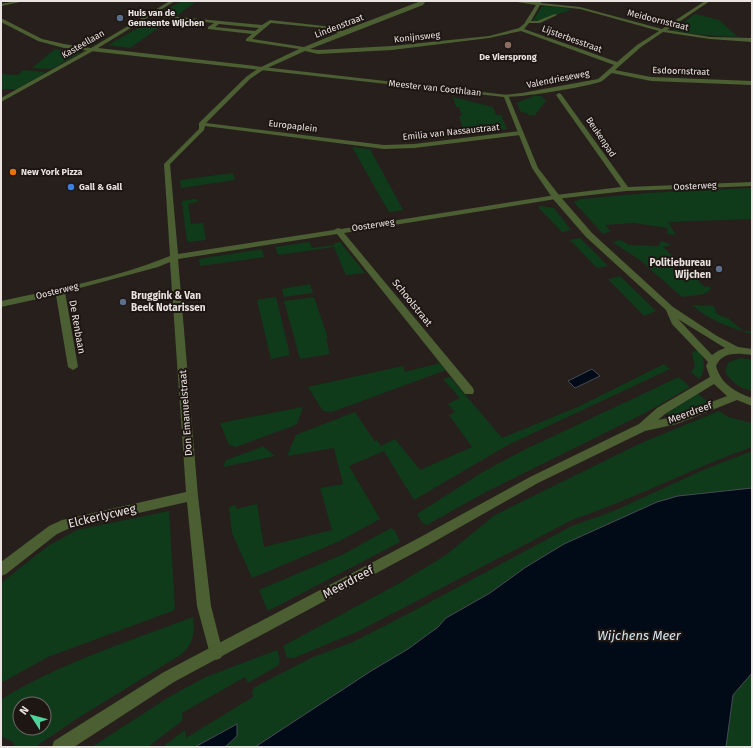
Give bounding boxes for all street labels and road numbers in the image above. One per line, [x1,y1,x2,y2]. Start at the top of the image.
street label: Meidoornstraat [626,8,690,33]
street label: Lindenstraat [313,12,366,40]
street label: Lijsterbesstraat [541,23,604,55]
street label: Kasteellaan [60,28,106,60]
street label: Konijnsweg [393,30,441,44]
street label: Esdoornstraat [652,65,711,77]
street label: Valendrieseweg [526,68,591,90]
street label: Meester van Coothlaan [388,78,482,98]
street label: Beukenpad [584,115,618,159]
street label: Europaplein [268,118,318,134]
street label: Emilia van Nassaustraat [402,122,501,142]
street label: Oosterweg [673,180,717,192]
street label: Oosterweg [351,217,395,233]
street label: Schoolstraat [389,277,435,329]
street label: Oosterweg [35,281,79,301]
street label: De Renbaan [66,299,88,355]
street label: Don Emanuelstraat [177,369,195,456]
street label: Meerdreef [666,399,714,427]
street label: Elckerlycweg [67,501,138,531]
street label: Meerdreef [320,562,377,601]

